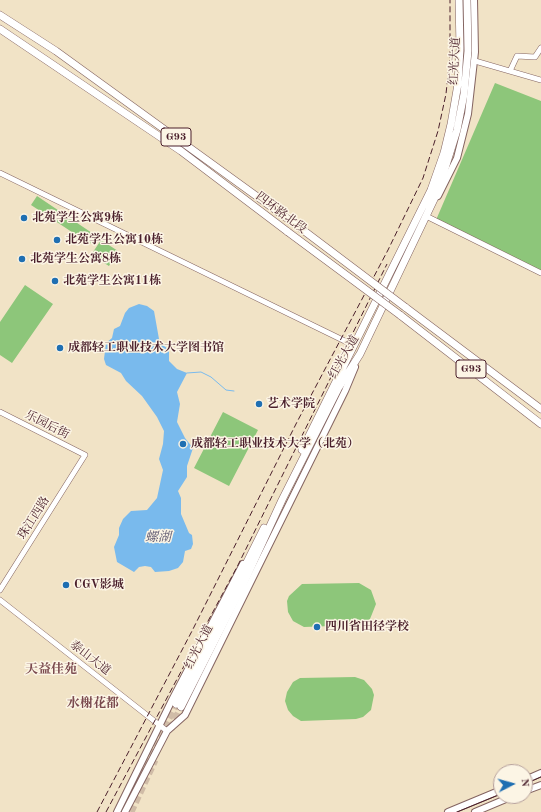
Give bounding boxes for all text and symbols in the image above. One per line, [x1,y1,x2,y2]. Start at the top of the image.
street label: 红光大道 [447,37,463,85]
road number: G93 [161,128,191,146]
street label: 四环路北段 [253,189,309,237]
place label: 北苑学生公寓9栋 [32,211,123,225]
marker: 北苑学生公寓9栋 [19,213,29,223]
place label: 北苑学生公寓10栋 [65,233,163,247]
marker: 北苑学生公寓10栋 [52,235,62,245]
place label: 北苑学生公寓8栋 [30,252,121,266]
marker: 北苑学生公寓8栋 [17,254,27,264]
place label: 北苑学生公寓11栋 [63,274,161,288]
marker: 北苑学生公寓11栋 [50,276,60,286]
street label: 红光大道 [326,333,362,381]
place label: 成都轻工职业技术大学图书馆 [68,341,224,355]
marker: 成都轻工职业技术大学图书馆 [55,343,65,353]
road number: G93 [456,360,486,378]
place label: 艺术学院 [267,397,315,411]
marker: 艺术学院 [254,399,264,409]
street label: 乐园后街 [22,408,72,442]
place label: 成都轻工职业技术大学（北苑） [191,437,359,451]
marker: 成都轻工职业技术大学（北苑） [178,439,188,449]
street label: 珠江西路 [15,494,53,542]
water label: 螺湖 [145,530,171,546]
place label: CGV影城 [74,578,124,592]
marker: CGV影城 [61,580,71,590]
place label: 四川省田径学校 [325,620,409,634]
street label: 红光大道 [182,622,216,672]
marker: 四川省田径学校 [312,622,322,632]
street label: 泰山大道 [67,638,113,678]
district label: 天益佳苑 [25,662,77,678]
district label: 水榭花都 [67,696,119,712]
north arrow [493,764,533,804]
text: N [519,778,530,788]

